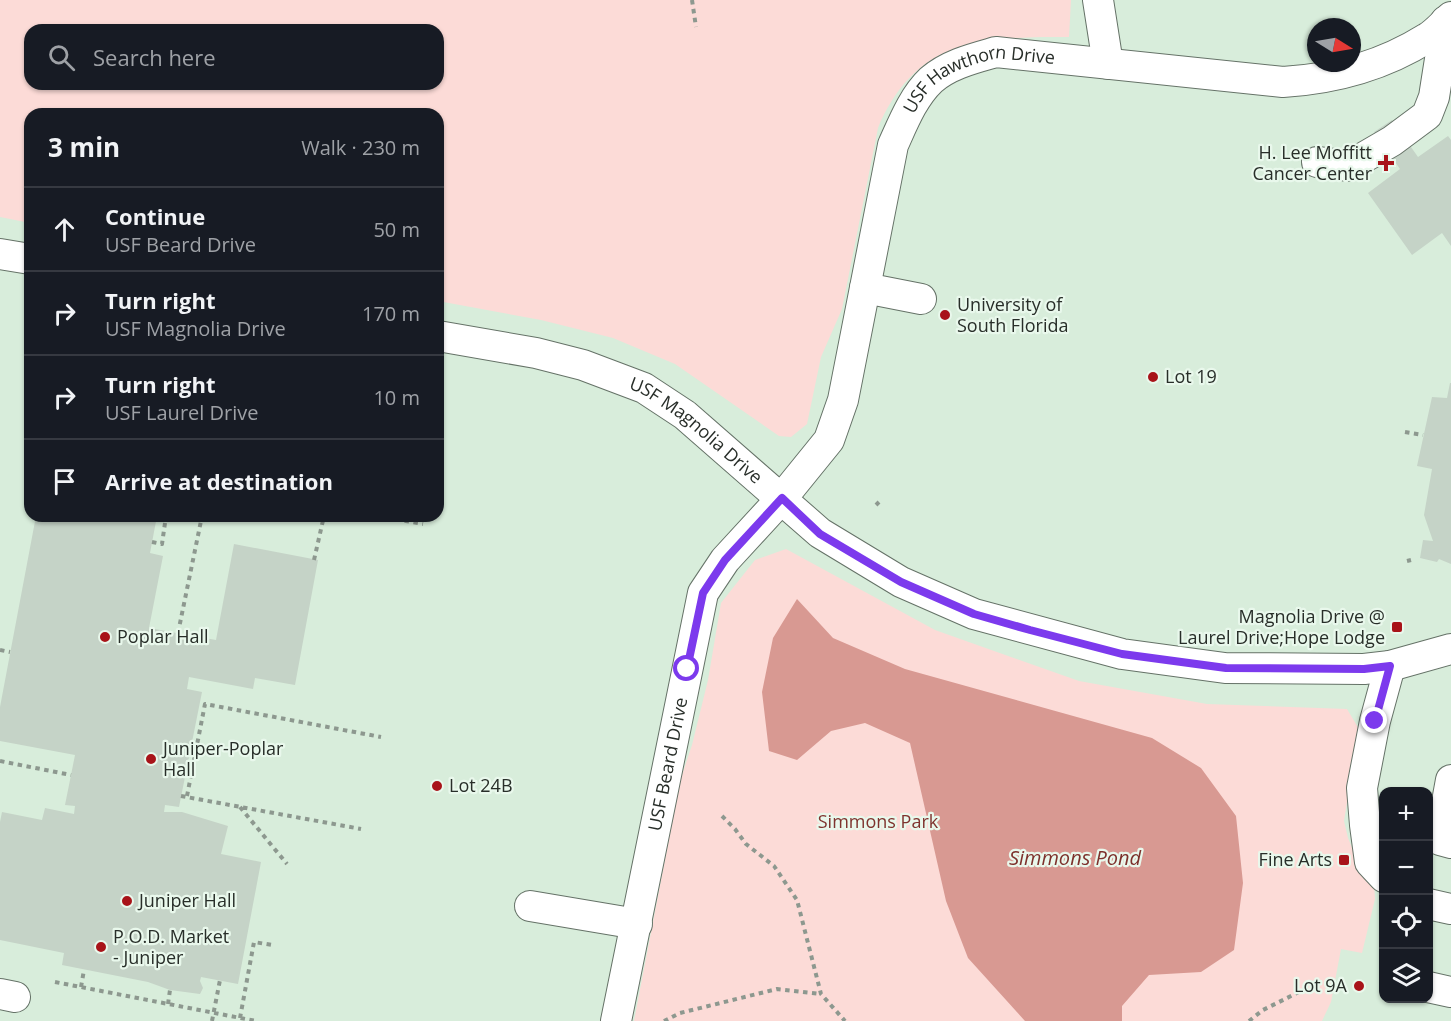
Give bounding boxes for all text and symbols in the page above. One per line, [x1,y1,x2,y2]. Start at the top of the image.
north arrow [1307,18,1361,72]
search box [24,24,444,90]
street label: USF Hawthorn Drive [897,39,1056,117]
icon: search [45,41,78,74]
text: Search here [93,42,216,72]
text: 3 min [48,129,120,165]
text: Walk · 230 m [301,134,420,161]
place label: H. Lee Moffitt Cancer Center [1252,140,1373,185]
marker: H. Lee Moffitt Cancer Center [1377,154,1395,172]
text: Continue [105,201,205,231]
icon: ahead [48,213,81,246]
text: 50 m [373,216,420,243]
text: USF Beard Drive [105,231,256,258]
text: Turn right [105,285,216,315]
place label: University of South Florida [957,292,1068,337]
icon: right [48,297,81,330]
text: 170 m [362,300,420,327]
marker: University of South Florida [938,308,952,322]
text: USF Magnolia Drive [105,315,286,342]
place label: Lot 19 [1165,364,1217,388]
text: Turn right [105,369,216,399]
marker: Lot 19 [1146,370,1160,384]
street label: USF Magnolia Drive [627,371,768,489]
icon: right [48,381,81,414]
text: 10 m [373,384,420,411]
text: USF Laurel Drive [105,399,259,426]
icon: arrive [48,465,81,498]
text: Arrive at destination [105,466,333,496]
place label: Magnolia Drive @ Laurel Drive;Hope Lodge [1178,604,1385,649]
marker: Magnolia Drive @ Laurel Drive;Hope Lodge [1390,620,1404,634]
place label: Poplar Hall [117,624,209,648]
marker: Poplar Hall [98,630,112,644]
route start [673,655,699,681]
street label: USF Beard Drive [642,695,693,833]
route end [1361,707,1387,733]
place label: Juniper-Poplar Hall [161,736,284,781]
marker: Juniper-Poplar Hall [144,752,158,766]
place label: Lot 24B [449,773,513,797]
marker: Lot 24B [430,779,444,793]
map controls [1379,787,1433,1003]
button: + [1379,787,1433,841]
park label: Simmons Park [818,809,939,833]
button: − [1379,841,1433,895]
water label: Simmons Pond [1009,844,1142,871]
place label: Fine Arts [1259,847,1332,871]
marker: Fine Arts [1337,853,1351,867]
place label: Juniper Hall [137,888,236,912]
marker: Juniper Hall [120,894,134,908]
button: locate [1379,895,1433,949]
place label: P.O.D. Market - Juniper [113,924,229,969]
marker: P.O.D. Market - Juniper [94,940,108,954]
button: layers [1379,949,1433,1003]
place label: Lot 9A [1294,973,1348,997]
marker: Lot 9A [1352,979,1366,993]

